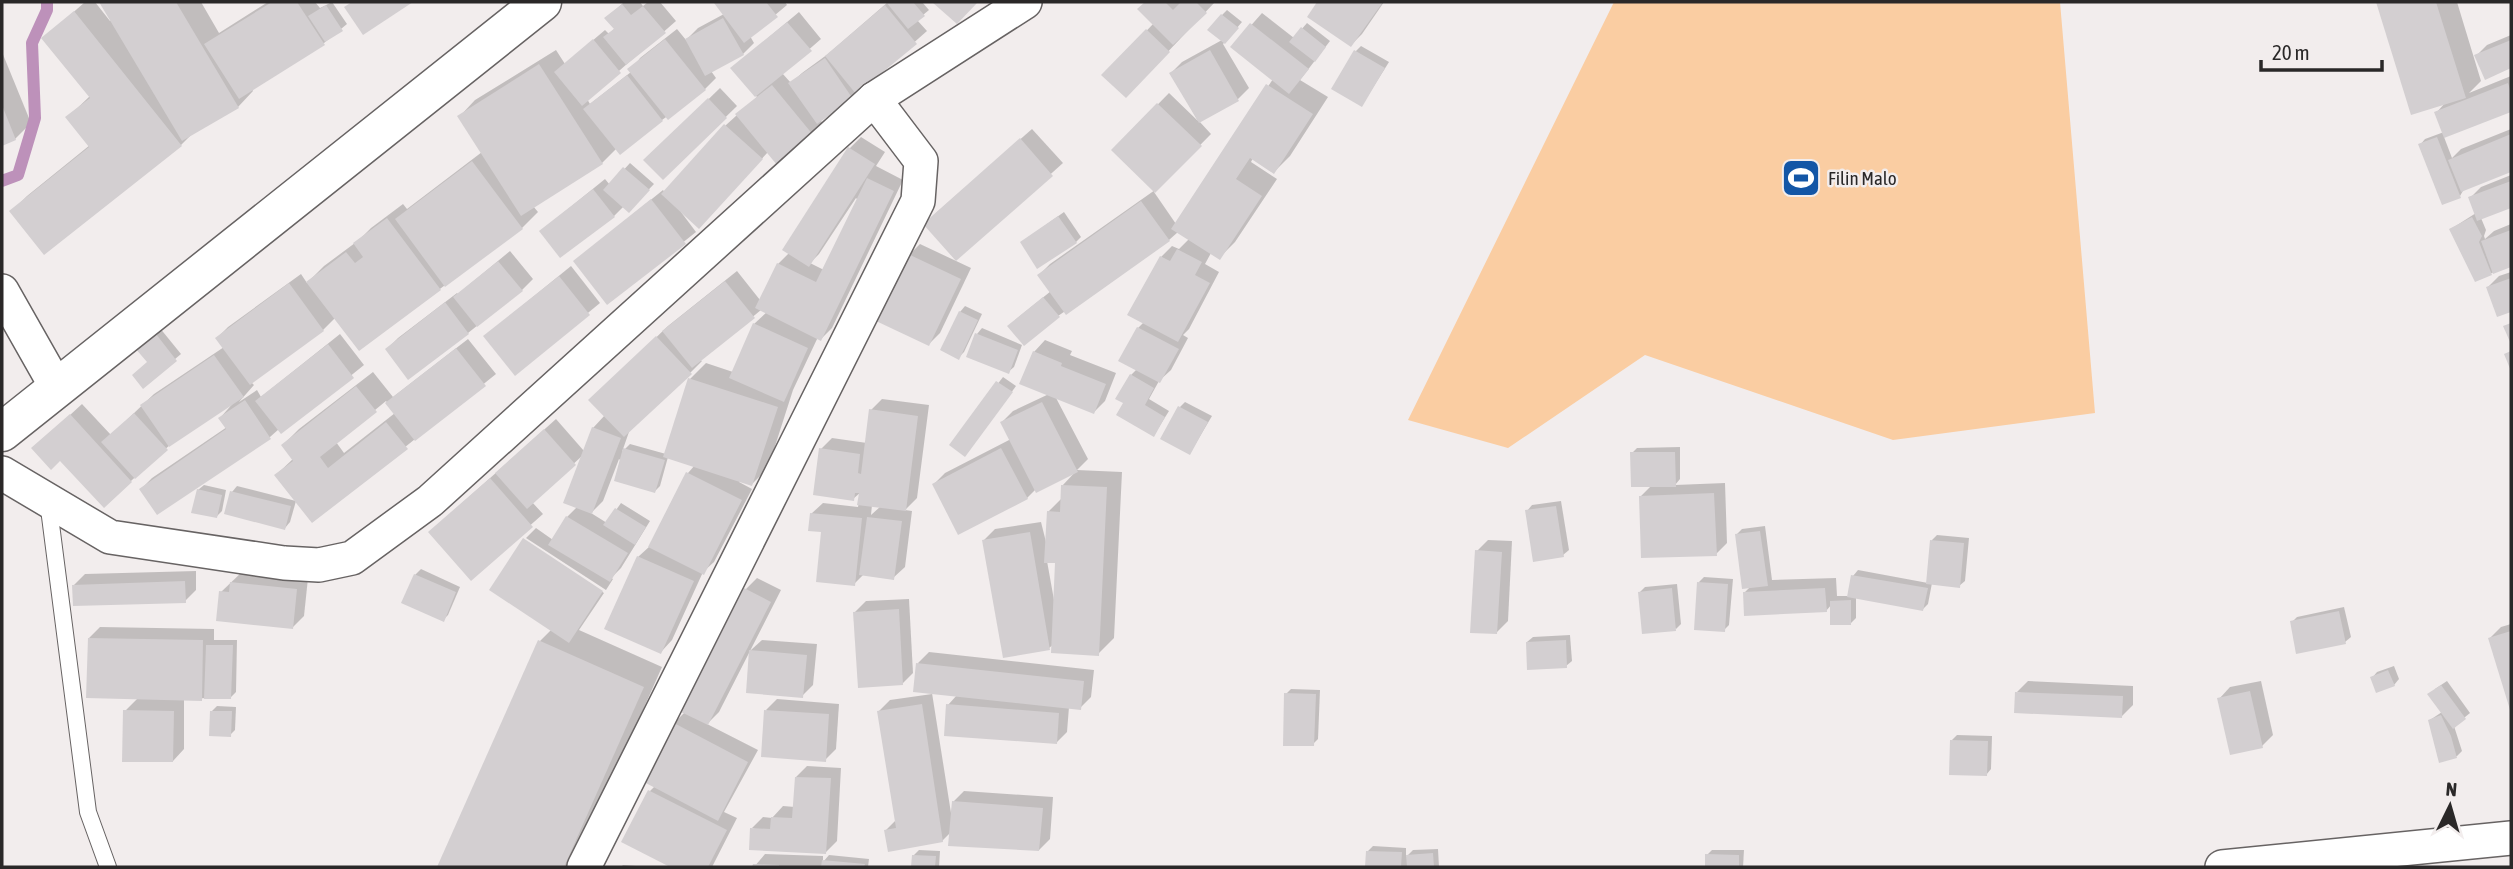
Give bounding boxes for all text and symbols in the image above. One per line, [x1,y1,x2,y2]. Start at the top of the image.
scale bar [2261,28,2382,72]
text: 20 m [2272,40,2310,64]
sports icon: Filin Malo [1780,157,1822,199]
place label: Filin Malo [1828,167,1897,189]
north arrow [2415,771,2485,841]
text: N [2445,778,2458,801]

